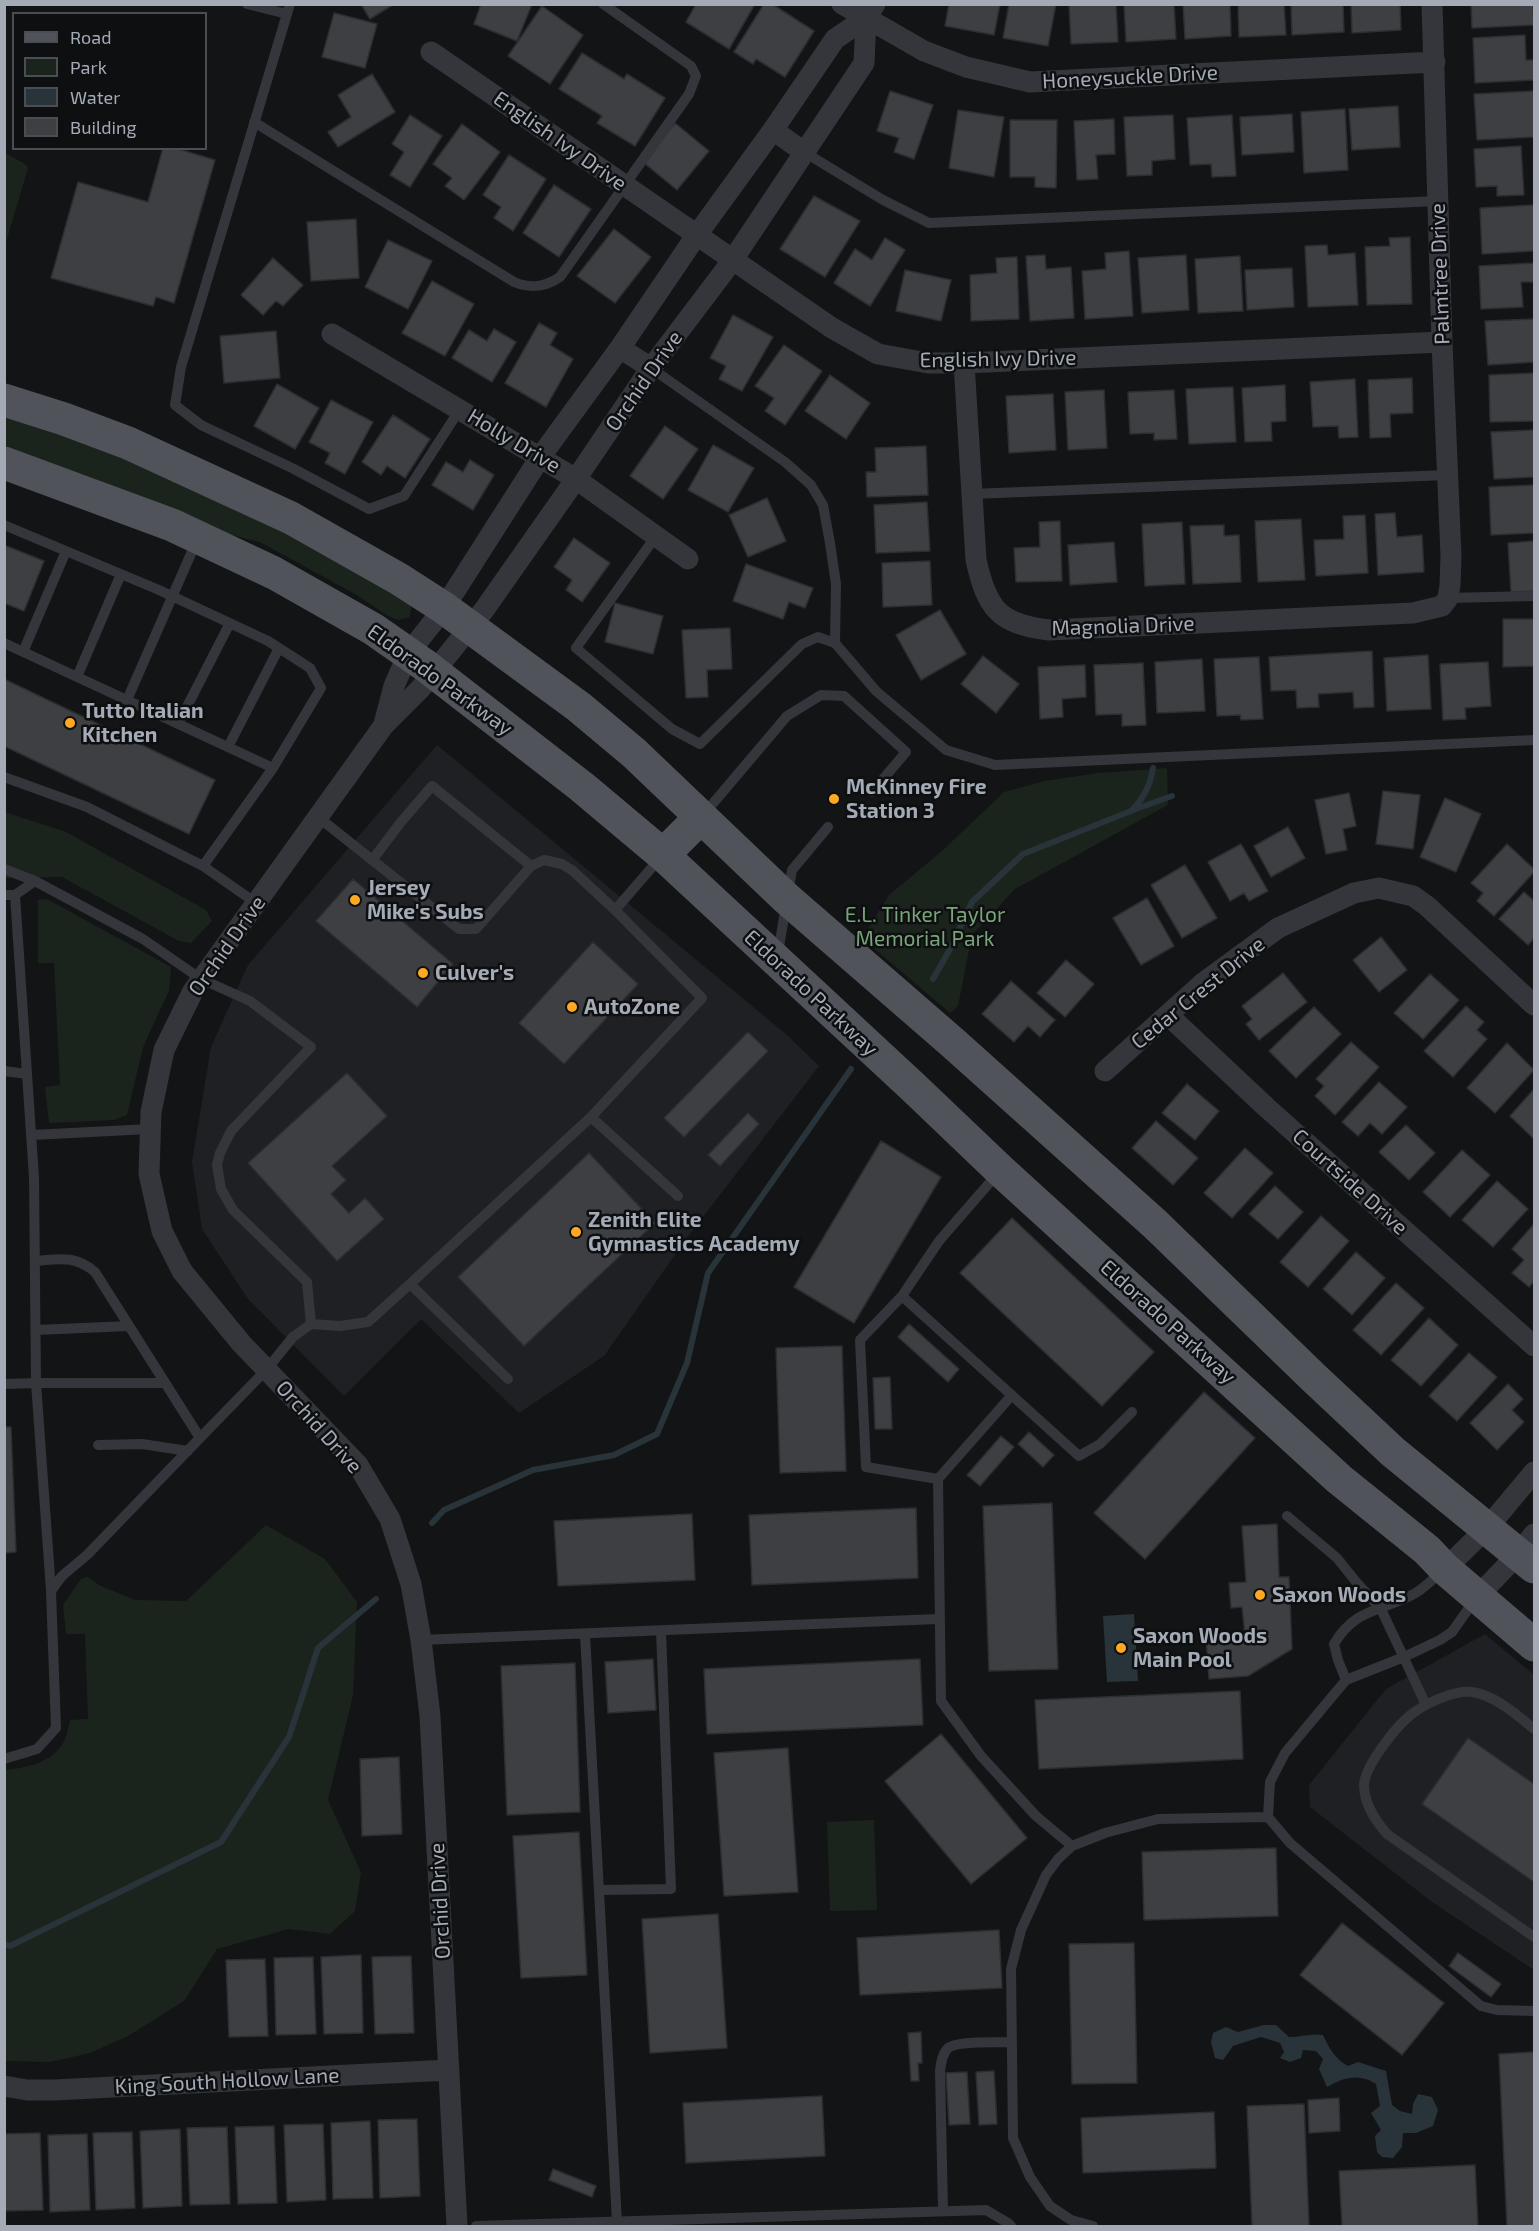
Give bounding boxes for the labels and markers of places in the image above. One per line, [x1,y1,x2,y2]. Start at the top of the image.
place label: Tutto Italian Kitchen [82,698,204,748]
marker: Tutto Italian Kitchen [63,716,77,730]
place label: McKinney Fire Station 3 [846,774,987,824]
marker: McKinney Fire Station 3 [827,792,841,806]
place label: Jersey Mike's Subs [367,875,484,925]
marker: Jersey Mike's Subs [348,893,362,907]
place label: Culver's [435,960,514,986]
marker: Culver's [416,966,430,980]
place label: AutoZone [584,994,680,1020]
marker: AutoZone [565,1000,579,1014]
place label: Zenith Elite Gymnastics Academy [588,1207,800,1257]
marker: Zenith Elite Gymnastics Academy [569,1225,583,1239]
place label: Saxon Woods [1272,1582,1406,1608]
marker: Saxon Woods [1253,1588,1267,1602]
place label: Saxon Woods Main Pool [1133,1623,1267,1673]
marker: Saxon Woods Main Pool [1114,1641,1128,1655]

